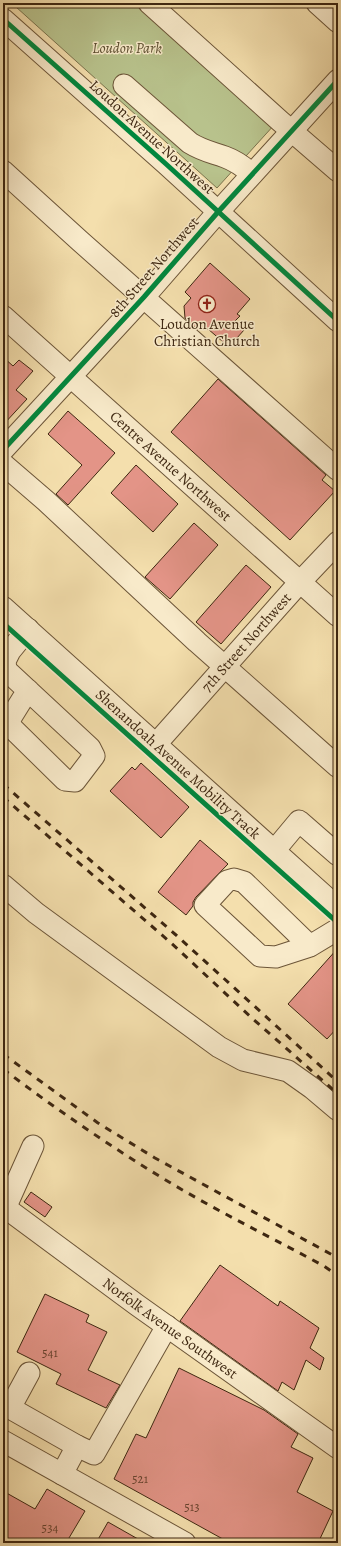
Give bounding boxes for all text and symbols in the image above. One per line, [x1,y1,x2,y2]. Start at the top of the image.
park label: Loudon Park [92,38,162,58]
street label: Loudon Avenue Northwest [85,75,219,199]
street label: 8th Street Northwest [105,212,203,322]
church icon: Loudon Avenue Christian Church [197,294,217,314]
place label: Loudon Avenue Christian Church [154,314,260,351]
street label: Centre Avenue Northwest [106,406,236,526]
street label: 7th Street Northwest [197,588,296,696]
street label: Shenandoah Avenue Mobility Track [91,684,265,844]
street label: Norfolk Avenue Southwest [98,1273,242,1383]
house number: 541 [42,1344,59,1361]
house number: 521 [132,1470,149,1487]
house number: 513 [184,1498,200,1515]
house number: 534 [42,1519,59,1536]

